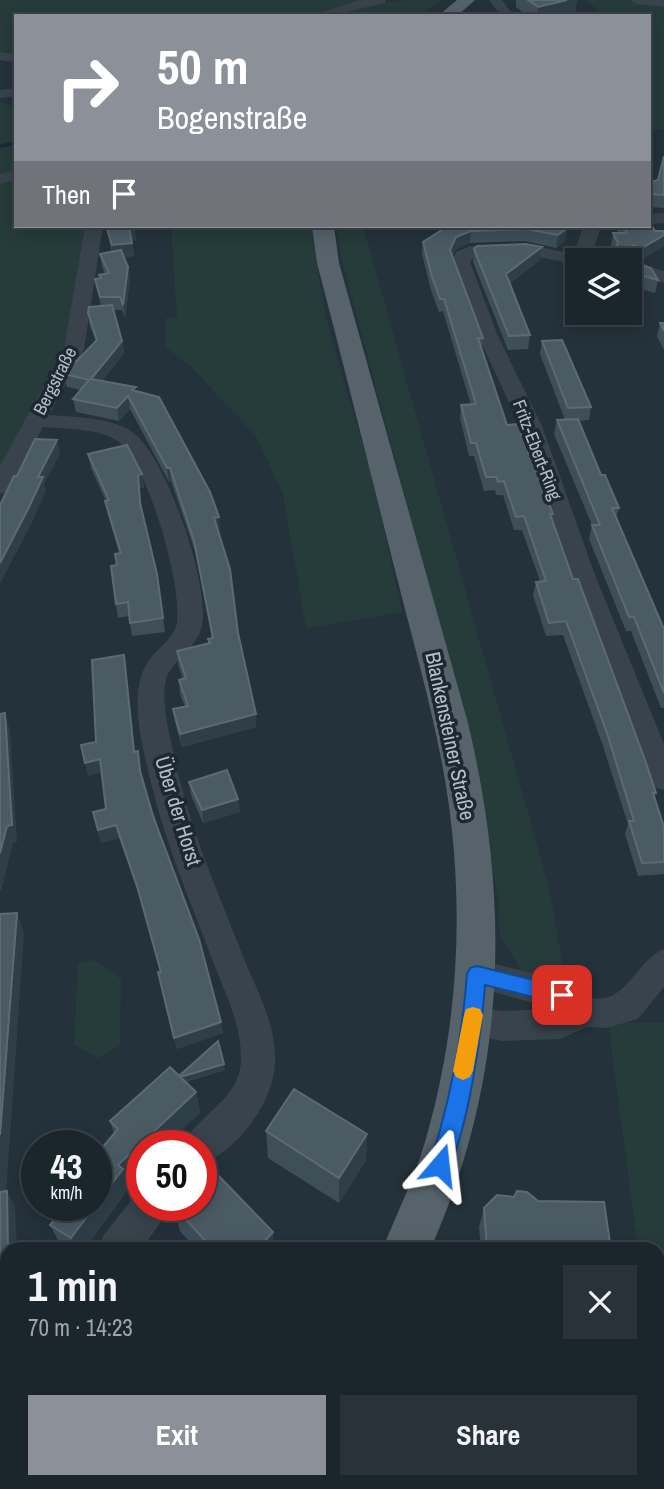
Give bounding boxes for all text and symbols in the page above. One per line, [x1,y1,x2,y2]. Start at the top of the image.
text: 50 m [157,33,249,99]
icon: right [42,42,133,133]
text: Bogenstraße [157,96,307,139]
icon: arrive [105,175,143,213]
text: Then [42,177,91,212]
map controls [565,248,642,325]
button: layers [565,248,642,325]
street label: Bergstraße [27,343,82,419]
street label: Fritz-Ebert-Ring [507,396,568,504]
street label: Blankensteiner Straße [418,649,482,823]
street label: Über der Horst [148,753,209,869]
pin [532,965,592,1025]
icon: arrive [543,976,581,1014]
position arrow [403,1128,477,1202]
speed limit sign: 50 [126,1130,217,1221]
text: 43 [51,1143,82,1190]
text: km/h [51,1180,83,1205]
text: 1 min [28,1258,118,1314]
button: close [563,1265,637,1339]
text: 70 m · 14:23 [28,1312,133,1343]
button: Exit [28,1395,326,1475]
button: Share [340,1395,637,1475]

